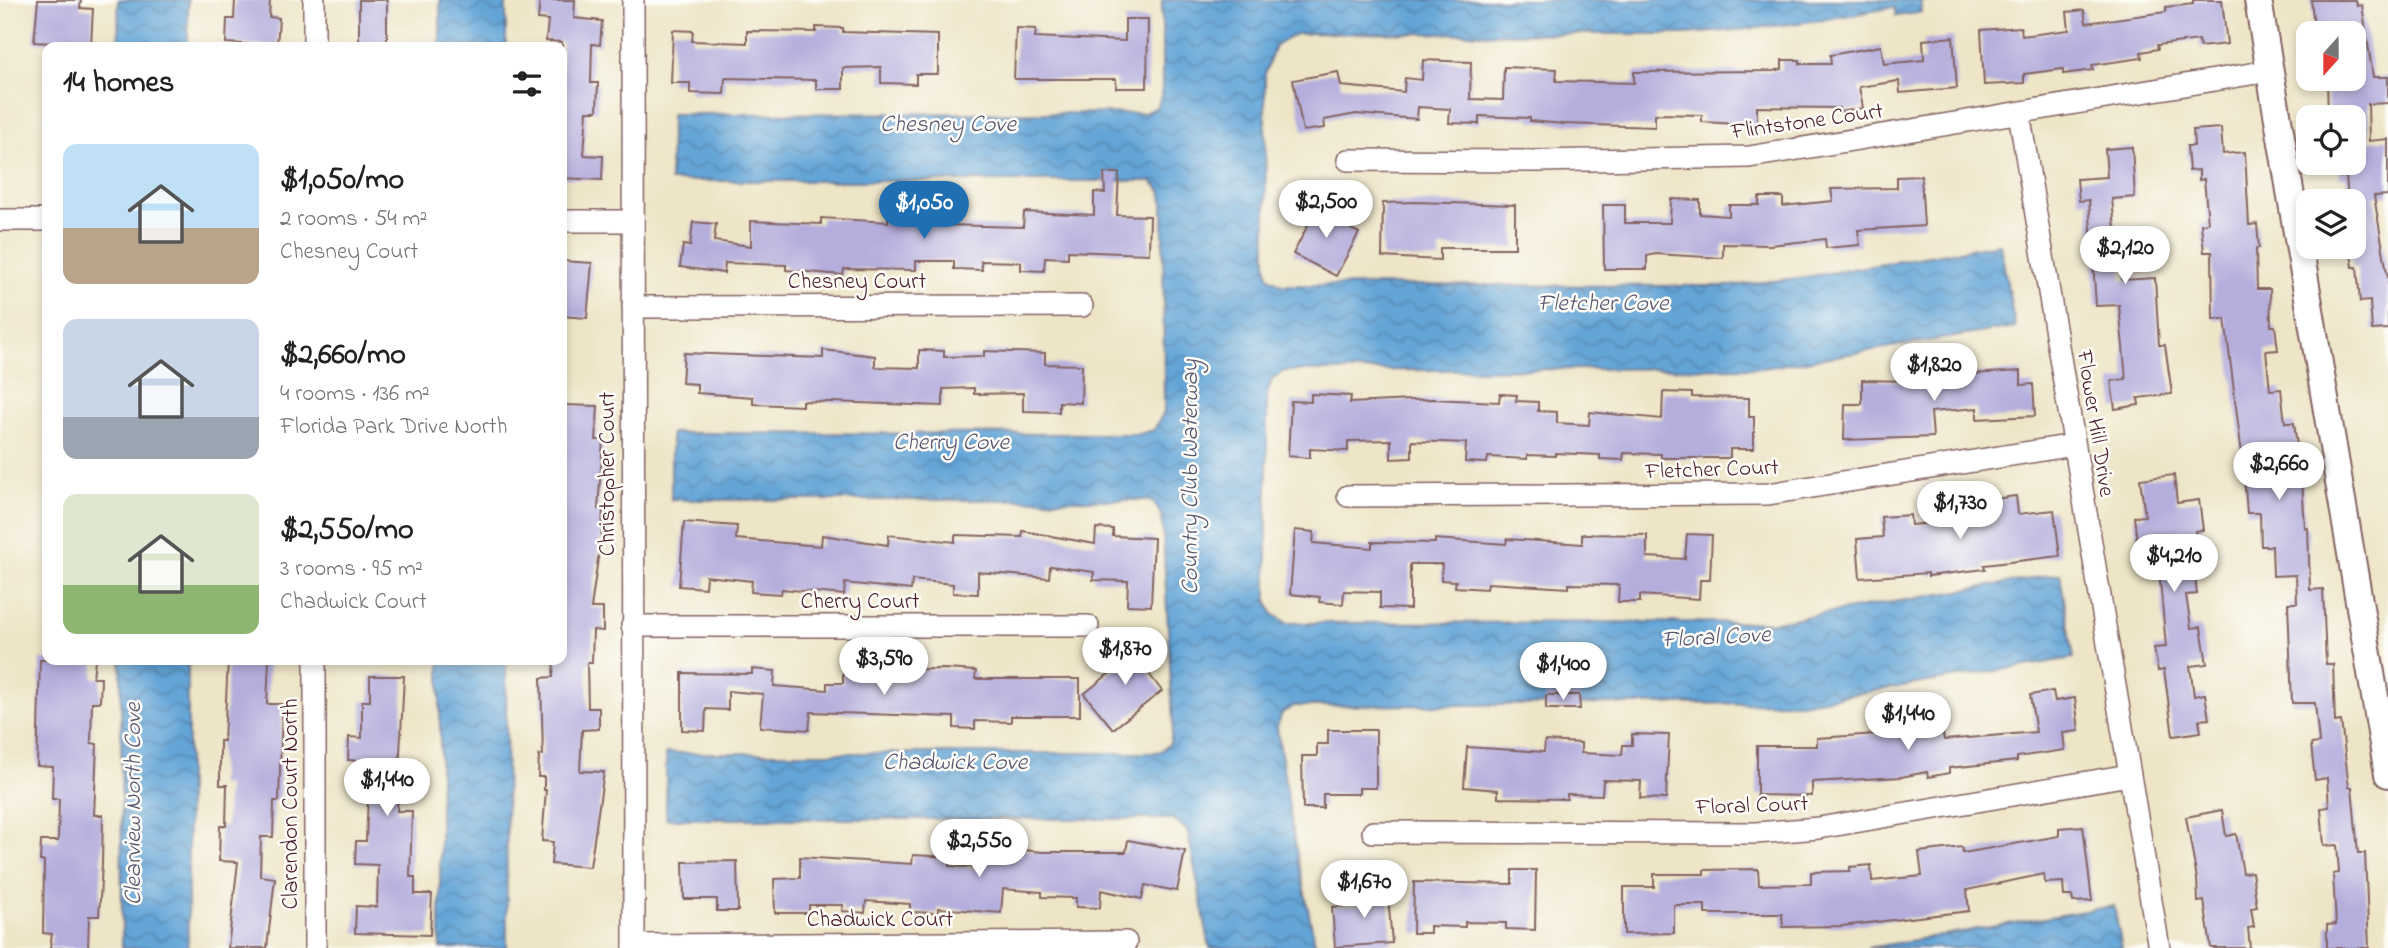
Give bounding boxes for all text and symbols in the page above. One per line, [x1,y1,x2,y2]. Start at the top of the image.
north arrow [2296,21,2366,91]
map controls [2296,21,2366,259]
text: 14 homes [63,62,174,106]
icon: filters [508,65,546,103]
street label: Flintstone Court [1728,95,1886,150]
button: locate [2296,105,2366,175]
water label: Chesney Cove [880,108,1017,143]
text: $1,050/mo [280,159,404,203]
icon: home [119,172,203,256]
pin: $2,500 [1269,180,1383,240]
pin: $1,050 [867,182,981,241]
text: $2,500 [1295,186,1357,219]
text: $1,050 [895,187,953,220]
button: layers [2296,189,2366,259]
text: 2 rooms · 54 m² [280,203,427,236]
pin: $2,120 [2068,226,2182,286]
text: $2,120 [2096,232,2154,265]
text: Chesney Court [280,236,418,269]
street label: Chesney Court [788,266,926,301]
water label: Fletcher Cove [1537,287,1670,322]
text: $2,660/mo [280,334,406,378]
pin: $1,820 [1877,344,1991,403]
icon: home [119,347,203,431]
street label: Flower Hill Drive [2067,347,2123,500]
text: $1,820 [1906,349,1962,382]
water label: Country Club Waterway [1174,359,1209,595]
text: 4 rooms · 136 m² [280,378,430,411]
street label: Christopher Court [592,391,625,556]
text: Florida Park Drive North [280,411,507,444]
water label: Cherry Cove [893,426,1010,461]
pin: $2,660 [2222,442,2336,502]
text: $2,660 [2249,448,2309,481]
street label: Fletcher Court [1644,452,1780,489]
pin: $1,730 [1903,482,2017,541]
text: $1,730 [1933,487,1987,520]
text: $2,550/mo [280,509,414,553]
icon: home [119,522,203,606]
pin: $4,210 [2117,534,2231,594]
text: $4,210 [2146,540,2202,573]
text: 3 rooms · 95 m² [280,553,423,586]
text: Chadwick Court [280,586,427,619]
street label: Cherry Court [800,586,920,621]
water label: Floral Cove [1661,618,1773,659]
pin: $1,870 [1068,628,1182,687]
text: $1,870 [1098,633,1152,666]
pin: $3,590 [827,638,941,697]
pin: $1,400 [1506,642,1620,702]
text: $3,590 [855,643,913,676]
text: $1,400 [1536,648,1590,681]
pin: $1,440 [1851,692,1965,752]
street label: Clarendon Court North [275,698,308,910]
text: $1,440 [1881,698,1935,731]
water label: Clearview North Cove [117,702,152,905]
water label: Chadwick Cove [883,746,1029,781]
pin: $1,440 [330,758,444,818]
text: $1,440 [360,764,414,797]
street label: Floral Court [1694,788,1809,825]
pin: $2,550 [922,820,1036,879]
text: $2,550 [946,825,1012,858]
pin: $1,670 [1307,860,1421,920]
text: $1,670 [1337,866,1391,899]
street label: Chadwick Court [807,904,954,937]

